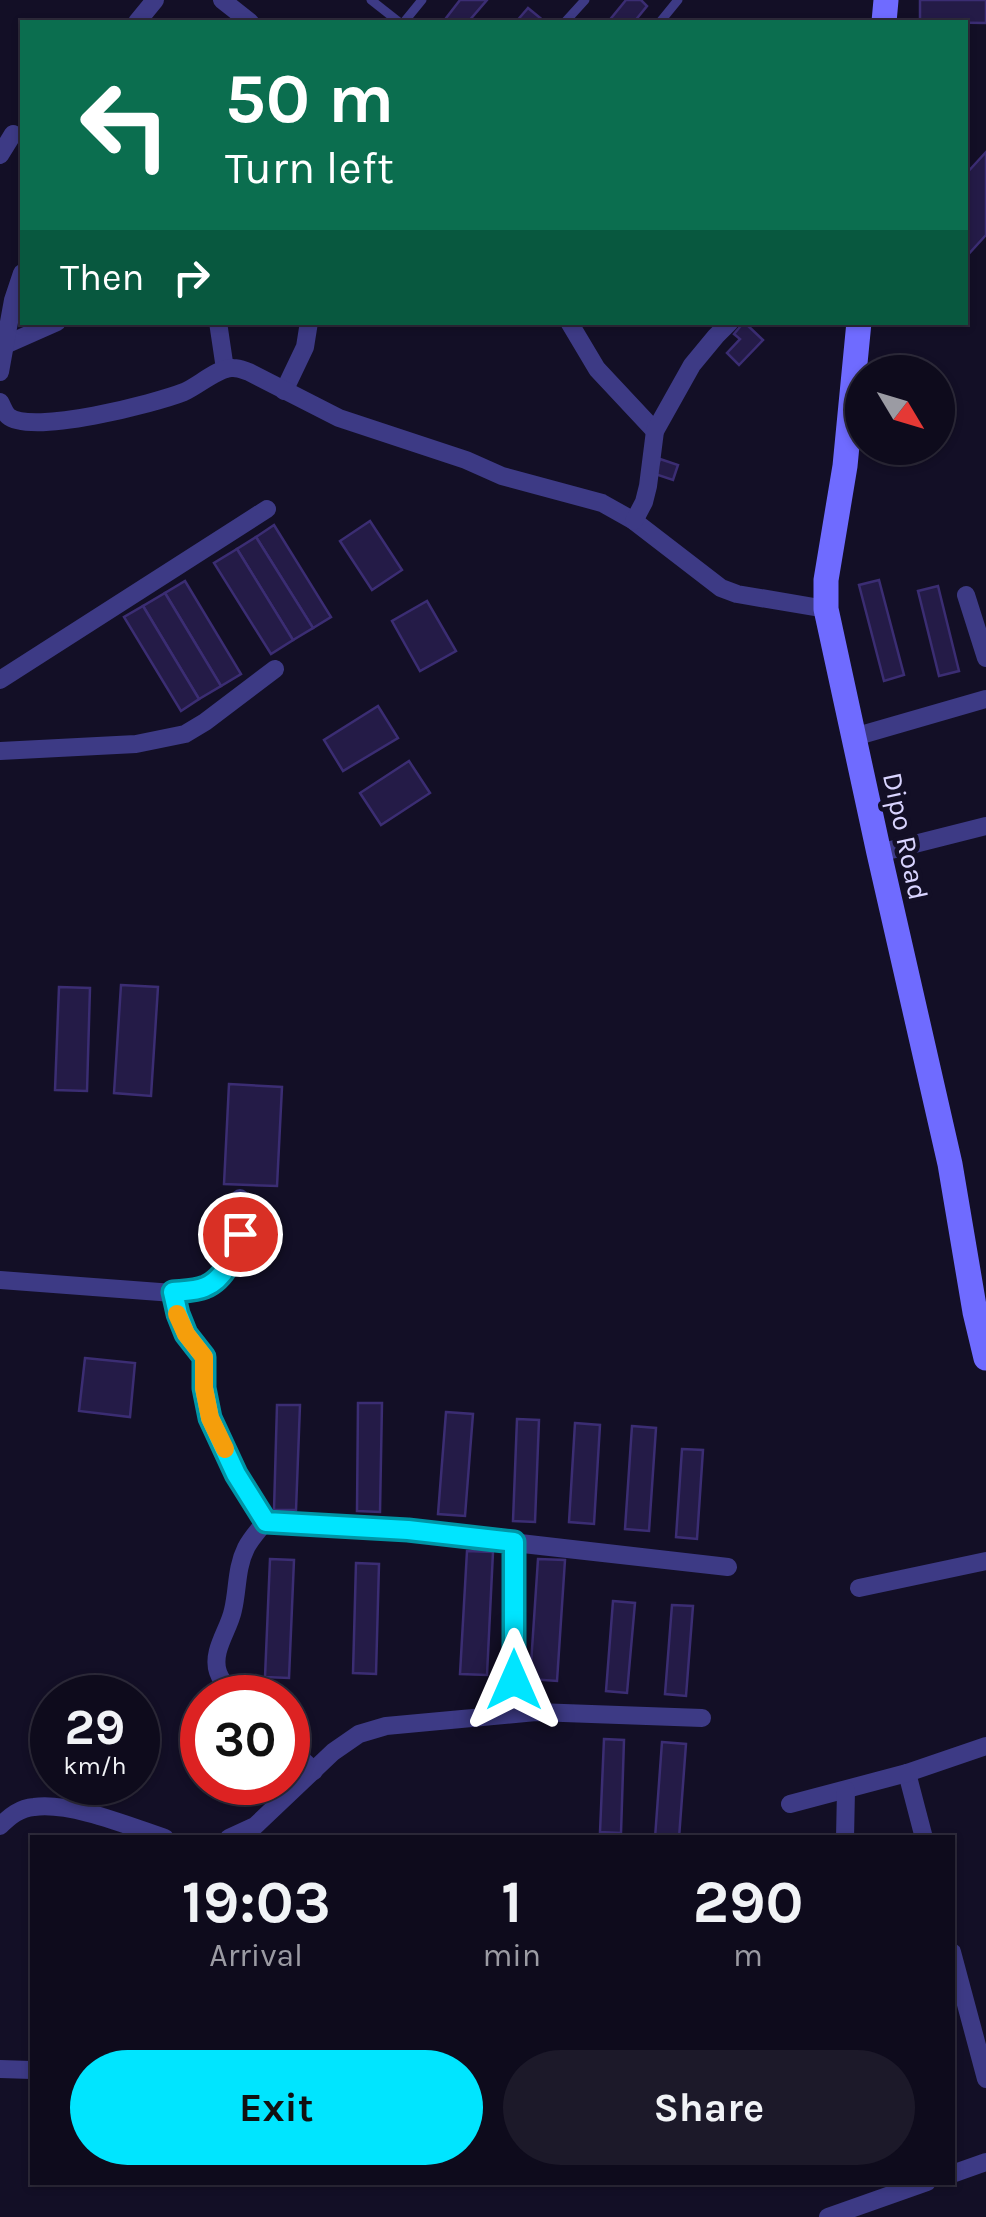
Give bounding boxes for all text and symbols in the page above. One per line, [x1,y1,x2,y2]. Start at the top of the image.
text: 50 m [225,58,394,140]
icon: left [60,60,190,190]
text: Turn left [225,142,394,194]
icon: right [164,250,219,305]
text: Then [60,255,144,300]
north arrow [845,355,955,465]
map controls [845,355,955,465]
street label: Dipo Road [876,769,935,903]
pin [198,1192,283,1277]
icon: arrive [213,1207,268,1262]
position arrow [462,1628,566,1732]
speed limit sign: 30 [180,1675,310,1805]
text: 29 [65,1698,125,1757]
text: km/h [63,1751,127,1780]
text: 19:03 [181,1867,331,1937]
text: 1 [501,1867,522,1937]
text: 290 [693,1867,804,1937]
text: Arrival [209,1937,303,1974]
text: min [482,1937,541,1974]
text: m [733,1937,763,1974]
button: Exit [70,2050,483,2165]
button: Share [503,2050,915,2165]

